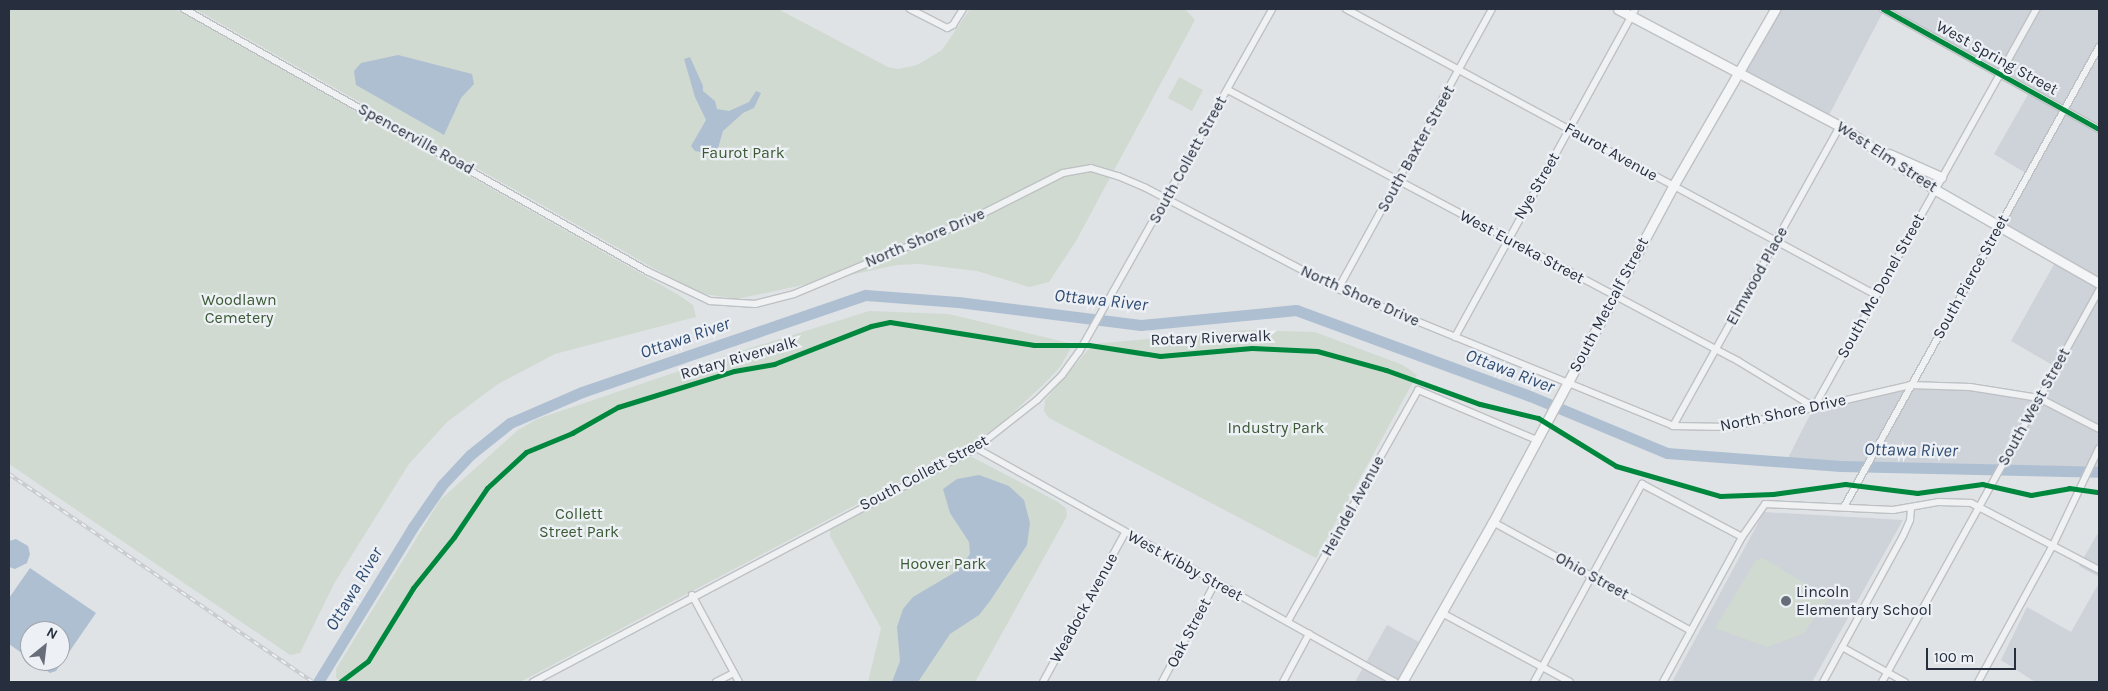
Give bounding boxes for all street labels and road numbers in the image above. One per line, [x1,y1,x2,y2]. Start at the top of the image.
street label: West Spring Street [1933,17,2061,99]
street label: South Baxter Street [1373,82,1459,216]
street label: South Collett Street [1145,93,1231,227]
street label: Spencerville Road [355,99,477,179]
street label: West Elm Street [1833,117,1941,197]
street label: Faurot Avenue [1561,119,1661,185]
street label: Nye Street [1510,149,1564,223]
street label: North Shore Drive [862,204,988,272]
street label: West Eureka Street [1456,206,1588,288]
street label: South Mc Donel Street [1833,210,1929,362]
street label: South Pierce Street [1929,211,2013,343]
street label: Elmwood Place [1722,223,1792,329]
street label: South Metcalf Street [1565,234,1653,376]
street label: North Shore Drive [1298,261,1422,331]
street label: Rotary Riverwalk [1150,326,1272,350]
street label: Rotary Riverwalk [678,332,800,384]
street label: South West Street [1994,345,2074,469]
street label: North Shore Drive [1718,390,1848,436]
street label: South Collett Street [856,431,992,515]
street label: Heindel Avenue [1317,452,1389,560]
street label: West Kibby Street [1124,526,1246,606]
street label: Ohio Street [1552,548,1632,604]
street label: Weadock Avenue [1046,550,1122,666]
street label: Oak Street [1163,595,1215,671]

